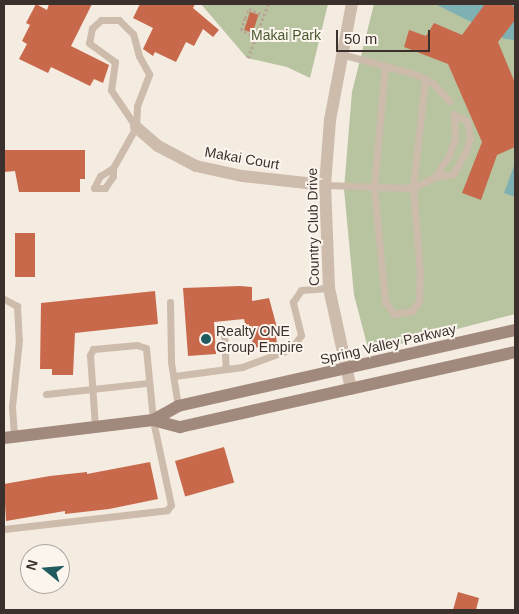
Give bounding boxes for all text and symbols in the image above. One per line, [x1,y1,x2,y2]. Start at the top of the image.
scale bar [339,20,433,52]
park label: Makai Park [251,27,321,43]
text: 50 m [344,30,377,47]
street label: Makai Court [203,143,281,173]
street label: Country Club Drive [304,168,322,286]
street label: Spring Valley Parkway [318,320,458,368]
place label: Realty ONE Group Empire [216,323,303,356]
marker: Realty ONE Group Empire [200,333,212,345]
north arrow [20,544,70,594]
text: N [22,558,41,572]

